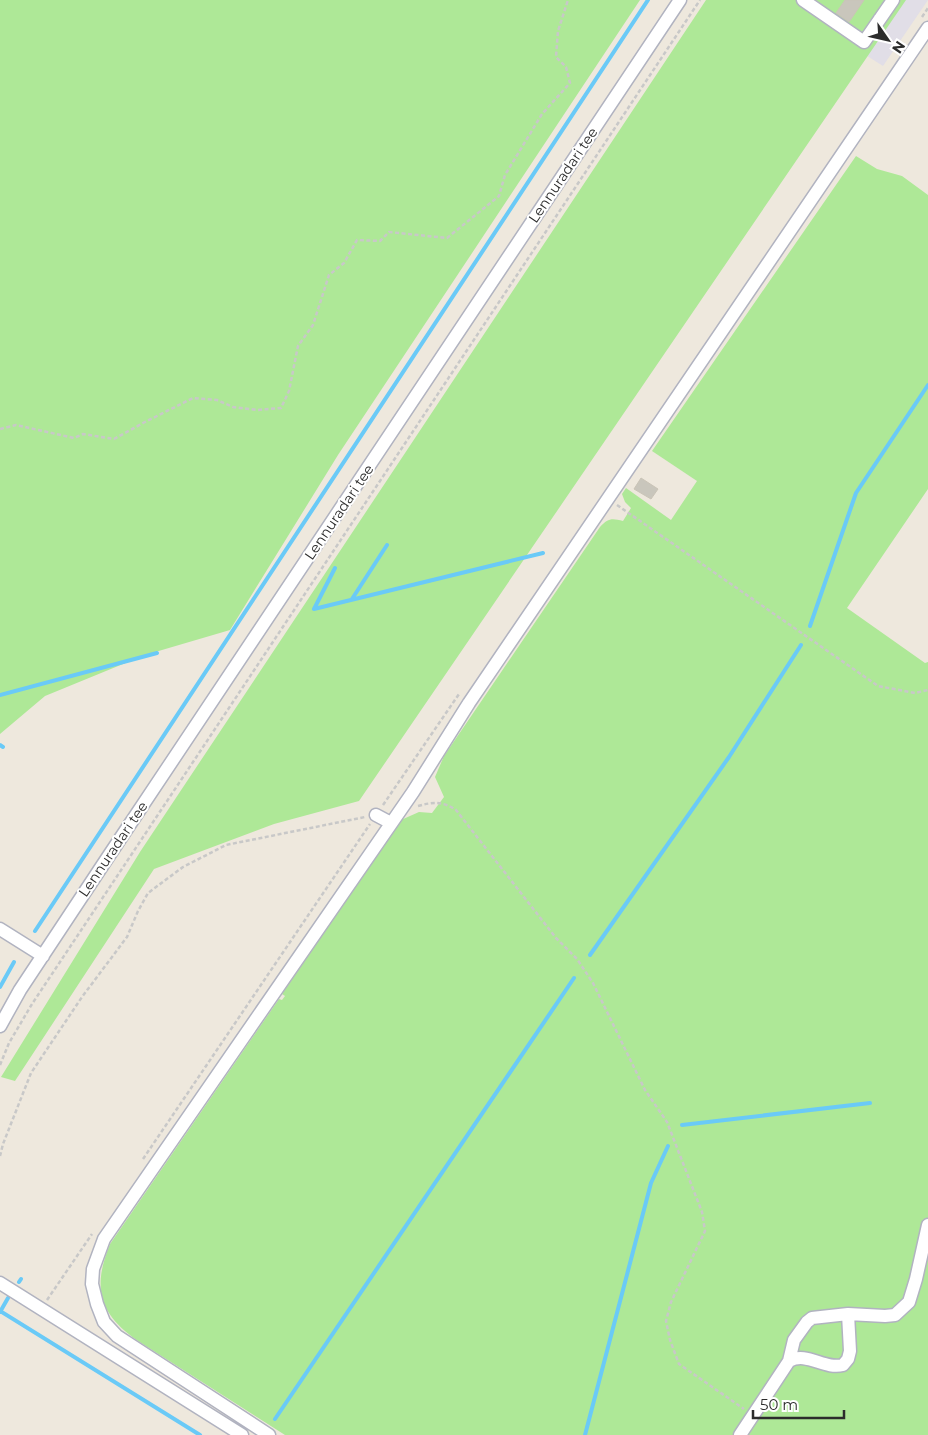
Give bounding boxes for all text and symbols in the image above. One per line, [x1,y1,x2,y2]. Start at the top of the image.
north arrow [863,15,913,65]
text: N [888,38,909,57]
street label: Lennuradari tee [524,124,602,226]
street label: Lennuradari tee [300,461,378,563]
street label: Lennuradari tee [74,798,152,900]
scale bar [753,1388,844,1420]
text: 50 m [760,1395,798,1414]

